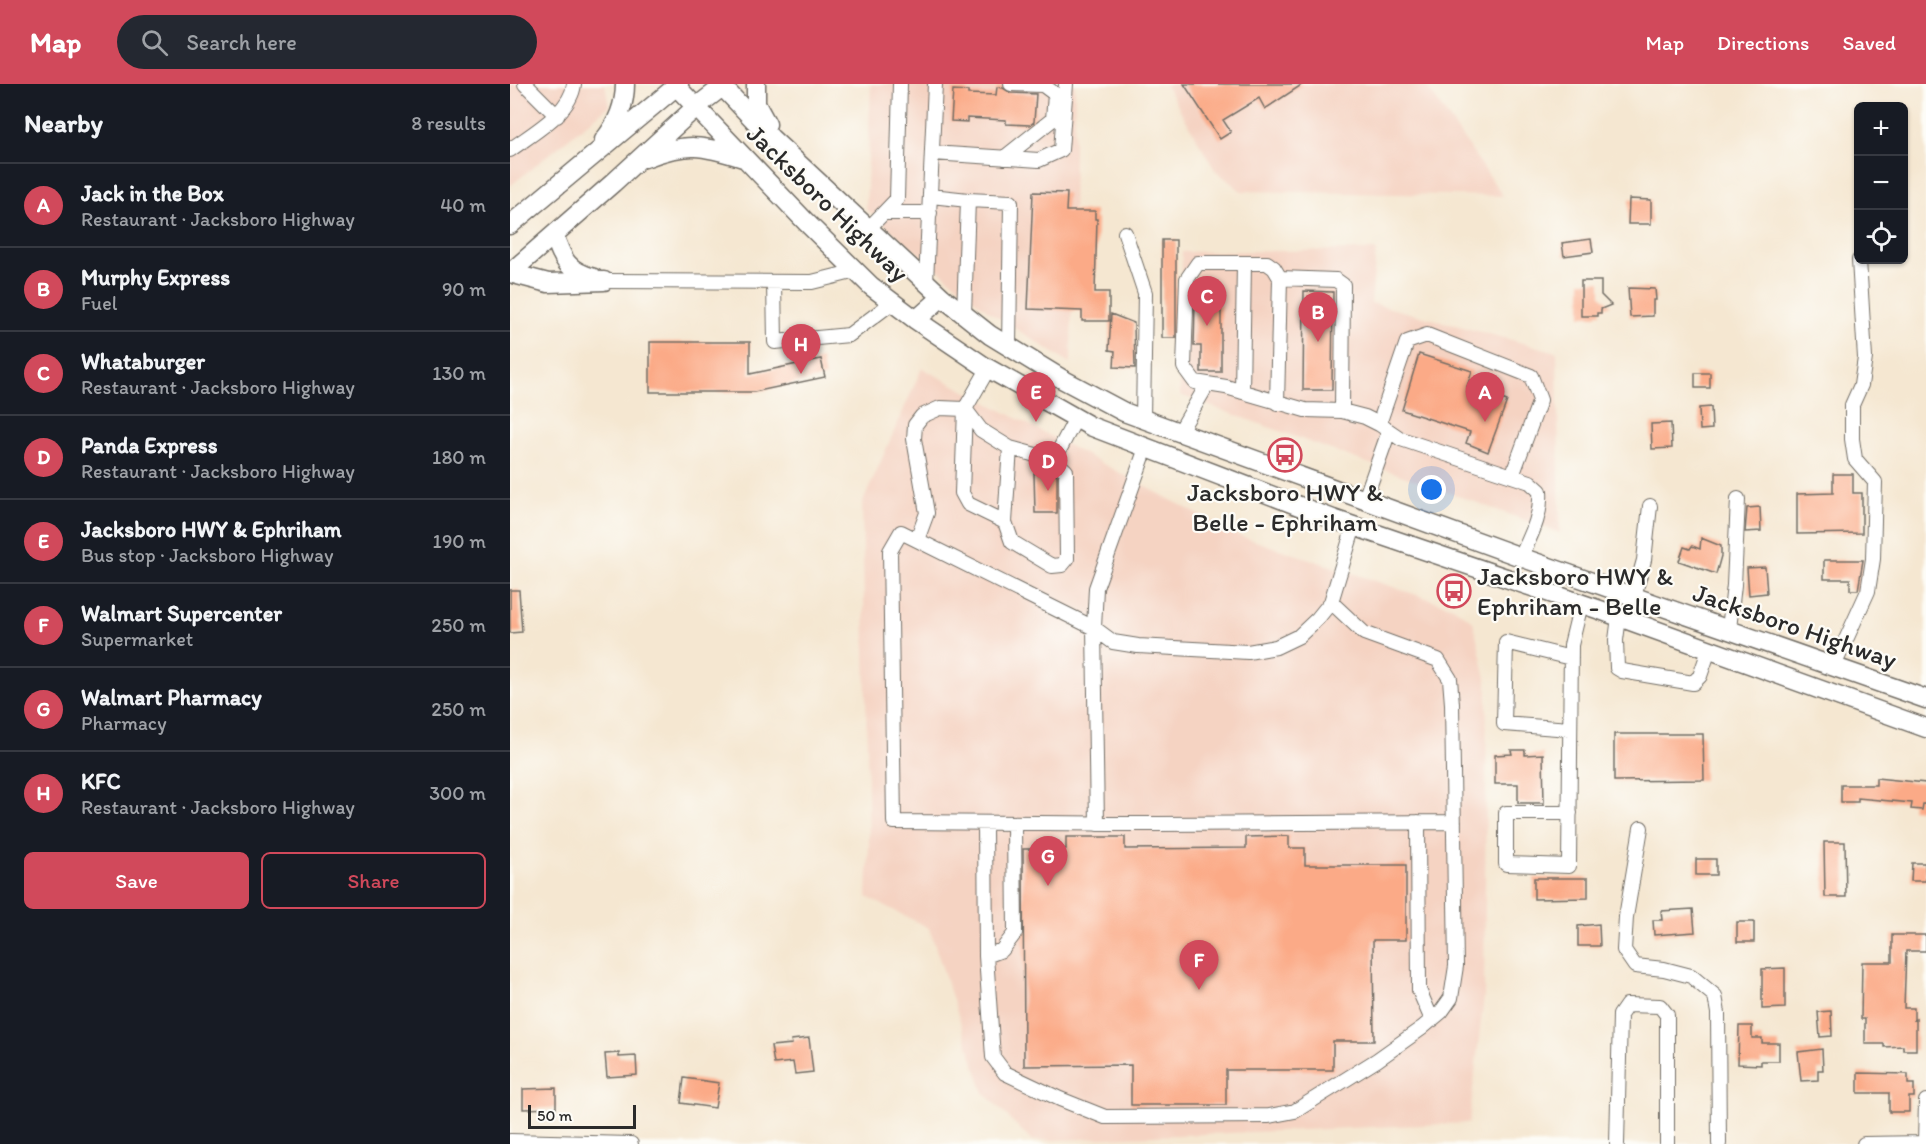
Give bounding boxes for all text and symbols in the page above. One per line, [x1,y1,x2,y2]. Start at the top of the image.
search box [117,15,537,69]
text: Map [30,25,81,59]
icon: search [138,26,171,59]
text: Search here [186,29,297,56]
text: Map [1646,30,1684,55]
text: Directions [1717,30,1809,55]
text: Saved [1842,30,1896,55]
map controls [1854,102,1908,264]
button: + [1854,102,1908,156]
text: Nearby [24,107,103,139]
text: 8 results [411,111,486,135]
street label: Jacksboro Highway [740,117,916,289]
button: − [1854,156,1908,210]
text: Jack in the Box [81,180,224,207]
text: A [37,193,50,217]
text: 40 m [440,193,486,217]
text: Restaurant · Jacksboro Highway [81,207,355,231]
button: locate [1854,210,1908,264]
text: Murphy Express [81,264,230,291]
pin: C [1188,276,1226,326]
text: B [37,277,50,301]
text: 90 m [442,277,486,301]
text: Fuel [81,291,117,315]
pin: B [1298,292,1338,342]
pin: H [782,324,820,374]
text: Whataburger [81,348,205,375]
text: C [37,361,50,385]
text: 130 m [432,361,486,385]
pin: E [1016,372,1056,422]
pin: A [1466,372,1504,422]
text: Restaurant · Jacksboro Highway [81,375,355,399]
text: Panda Express [81,432,218,459]
bus stop icon: Jacksboro HWY & Belle - Ephriham [1267,437,1303,473]
pin: D [1028,442,1068,491]
text: D [37,445,50,469]
text: 180 m [432,445,486,469]
text: Restaurant · Jacksboro Highway [81,459,355,483]
your location [1417,475,1446,504]
place label: Jacksboro HWY & Belle - Ephriham [1187,476,1383,538]
text: Jacksboro HWY & Ephriham [81,516,342,543]
text: E [38,529,49,553]
text: 190 m [433,529,486,553]
text: Bus stop · Jacksboro Highway [81,543,333,567]
place label: Jacksboro HWY & Ephriham - Belle [1477,560,1673,622]
bus stop icon: Jacksboro HWY & Ephriham - Belle [1436,573,1472,609]
street label: Jacksboro Highway [1689,576,1901,676]
text: Walmart Supercenter [81,600,282,627]
text: F [38,613,49,637]
text: 250 m [431,613,486,637]
text: Supermarket [81,627,193,651]
text: Walmart Pharmacy [81,684,262,711]
text: G [37,697,50,721]
text: 250 m [431,697,486,721]
text: Pharmacy [81,711,167,735]
text: KFC [81,768,121,795]
text: H [37,781,50,805]
text: 300 m [429,781,486,805]
text: Restaurant · Jacksboro Highway [81,795,355,819]
pin: G [1028,836,1068,886]
button: Save [24,852,249,909]
button: Share [261,852,486,909]
pin: F [1180,940,1218,990]
scale bar [528,1102,636,1130]
text: 50 m [537,1106,572,1125]

